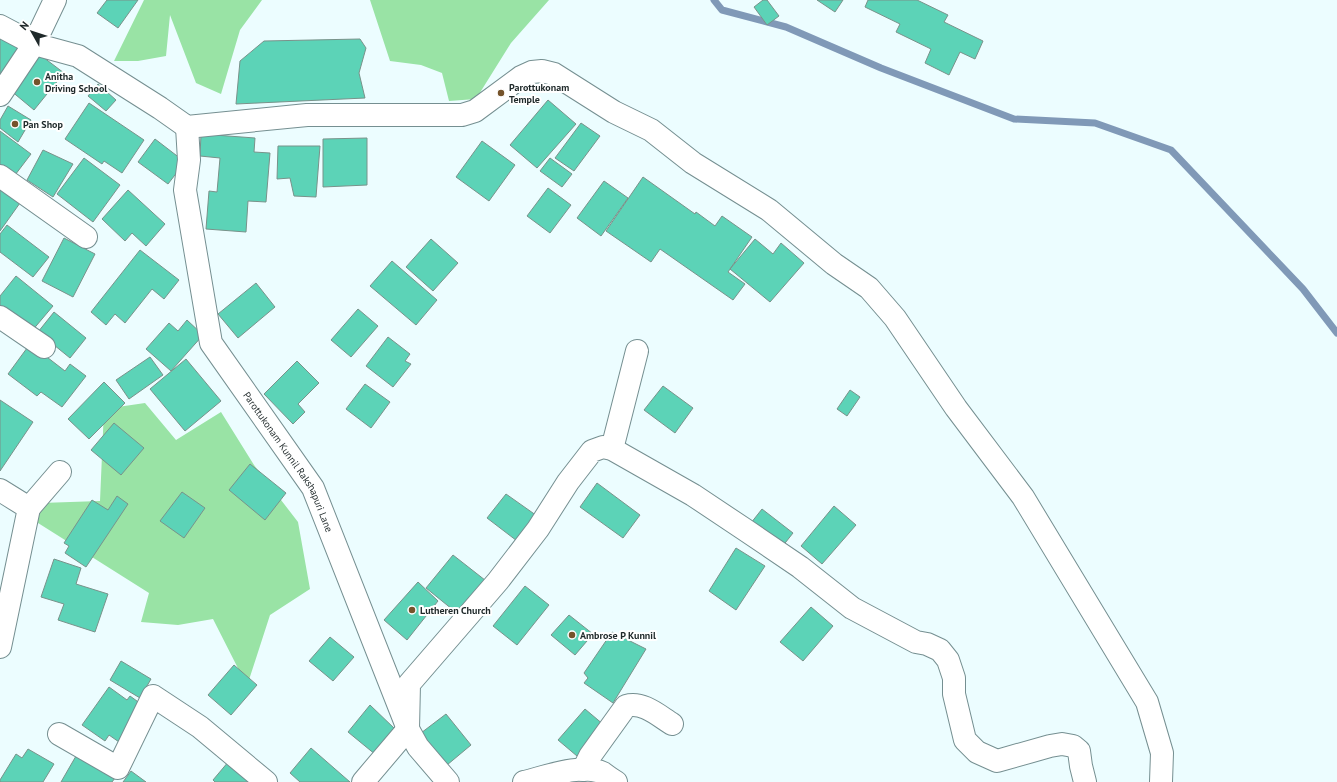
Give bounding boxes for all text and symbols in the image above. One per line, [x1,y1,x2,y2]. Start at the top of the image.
north arrow [12,12,52,52]
text: N [17,18,32,33]
place label: Anitha Driving School [45,70,107,95]
marker: Anitha Driving School [32,77,42,87]
place label: Parottukonam Temple [509,81,569,106]
marker: Parottukonam Temple [496,88,506,98]
place label: Pan Shop [23,118,63,131]
marker: Pan Shop [10,119,20,129]
street label: Parottukonam Kunnil Rakshapuri Lane [240,389,336,534]
place label: Lutheren Church [420,604,491,617]
marker: Lutheren Church [407,605,417,615]
place label: Ambrose P Kunnil [580,629,656,642]
marker: Ambrose P Kunnil [567,630,577,640]

